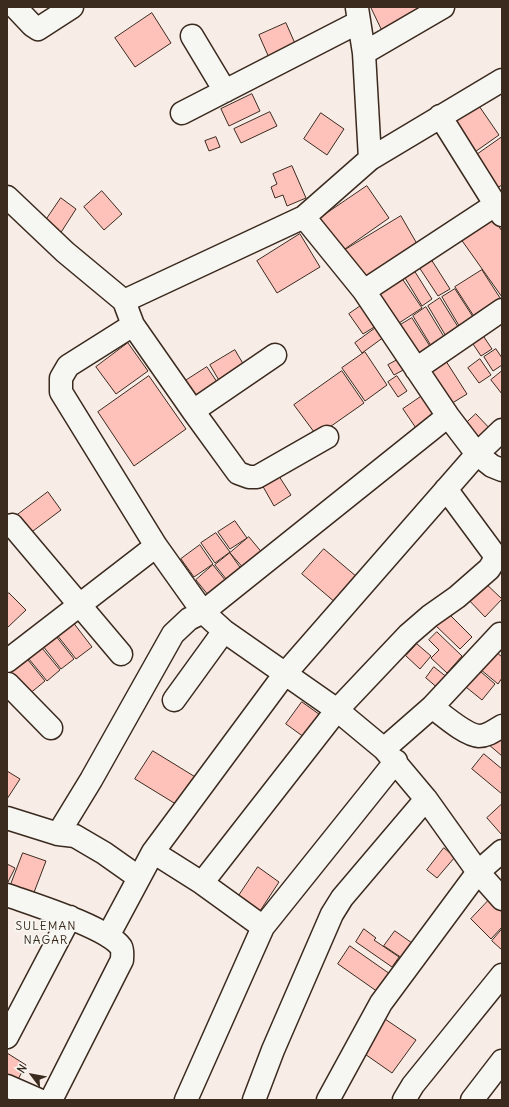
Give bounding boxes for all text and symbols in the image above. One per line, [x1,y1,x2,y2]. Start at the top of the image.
district label: SULEMAN NAGAR [15,920,77,948]
north arrow [12,1055,52,1095]
text: N [14,1062,30,1076]

